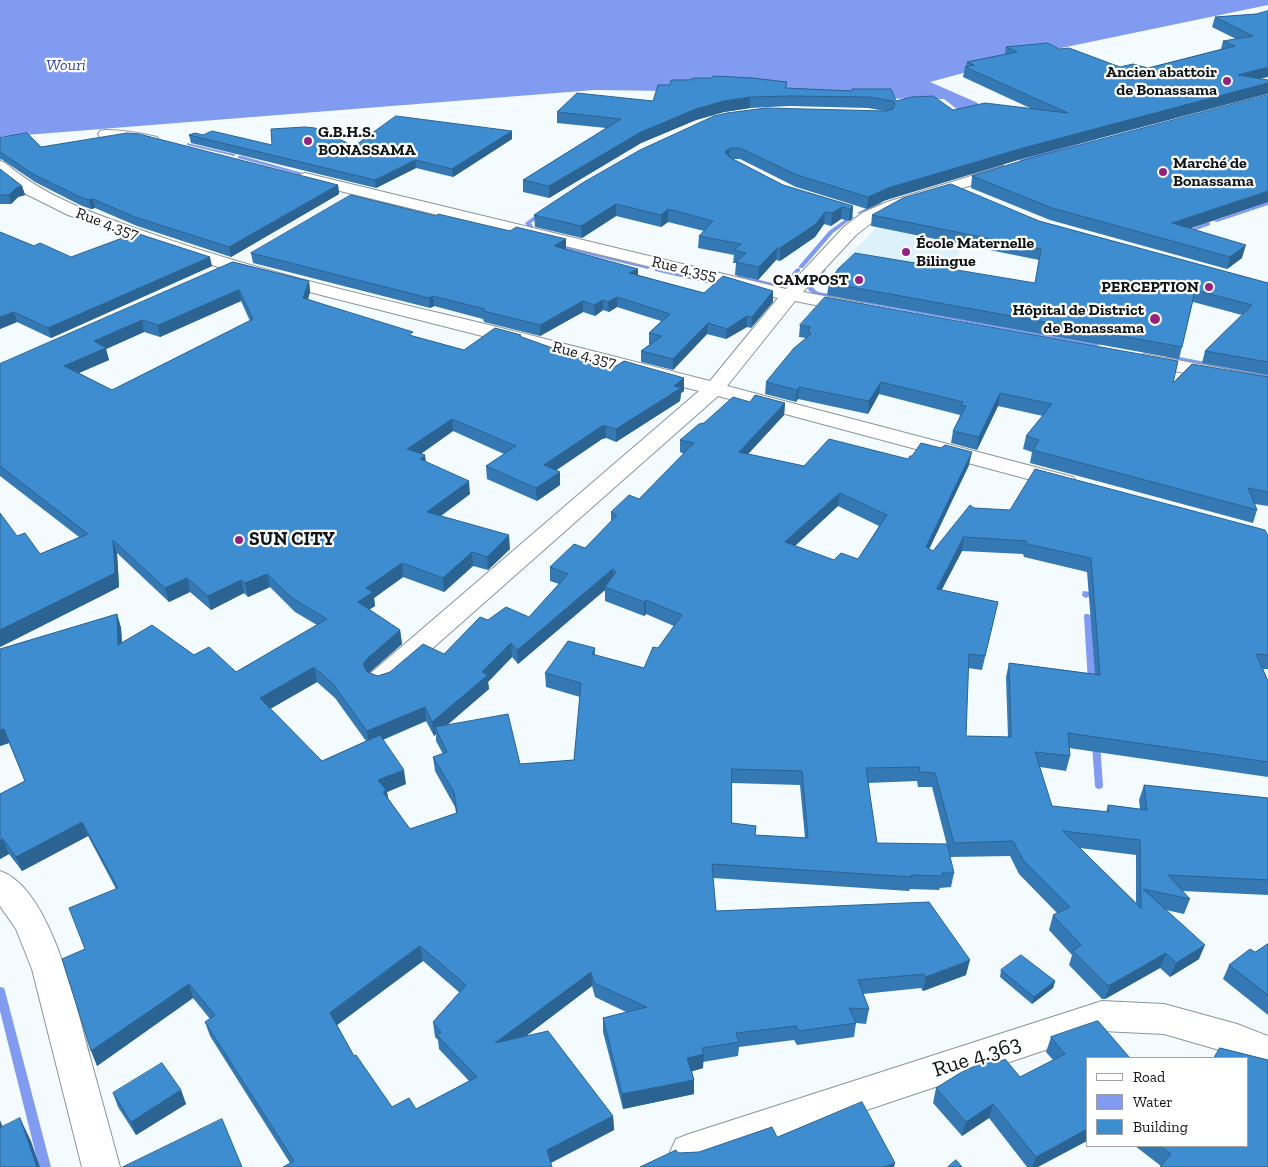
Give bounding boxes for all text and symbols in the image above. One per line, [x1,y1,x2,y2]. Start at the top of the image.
water label: Wouri [46,55,86,75]
place label: Ancien abattoir de Bonassama [1106,62,1217,100]
marker: Ancien abattoir de Bonassama [1221,75,1233,87]
place label: G.B.H.S. BONASSAMA [318,122,416,160]
marker: G.B.H.S. BONASSAMA [302,135,314,147]
place label: Marché de Bonassama [1173,153,1254,191]
marker: Marché de Bonassama [1157,166,1169,178]
street label: Rue 4.357 [73,204,141,244]
place label: École Maternelle Bilingue [916,233,1034,271]
marker: École Maternelle Bilingue [900,246,912,258]
street label: Rue 4.355 [650,252,718,286]
place label: CAMPOST [773,270,849,290]
marker: CAMPOST [853,274,865,286]
place label: PERCEPTION [1101,277,1199,297]
marker: PERCEPTION [1203,281,1215,293]
place label: Hôpital de District de Bonassama [1013,300,1144,338]
marker: Hôpital de District de Bonassama [1148,312,1162,326]
street label: Rue 4.357 [550,337,618,373]
place label: SUN CITY [249,529,335,551]
marker: SUN CITY [233,534,245,546]
street label: Rue 4.363 [930,1030,1024,1084]
legend [1086,1057,1248,1147]
text: Road [1133,1068,1165,1086]
text: Water [1133,1093,1173,1111]
text: Building [1133,1118,1188,1136]

